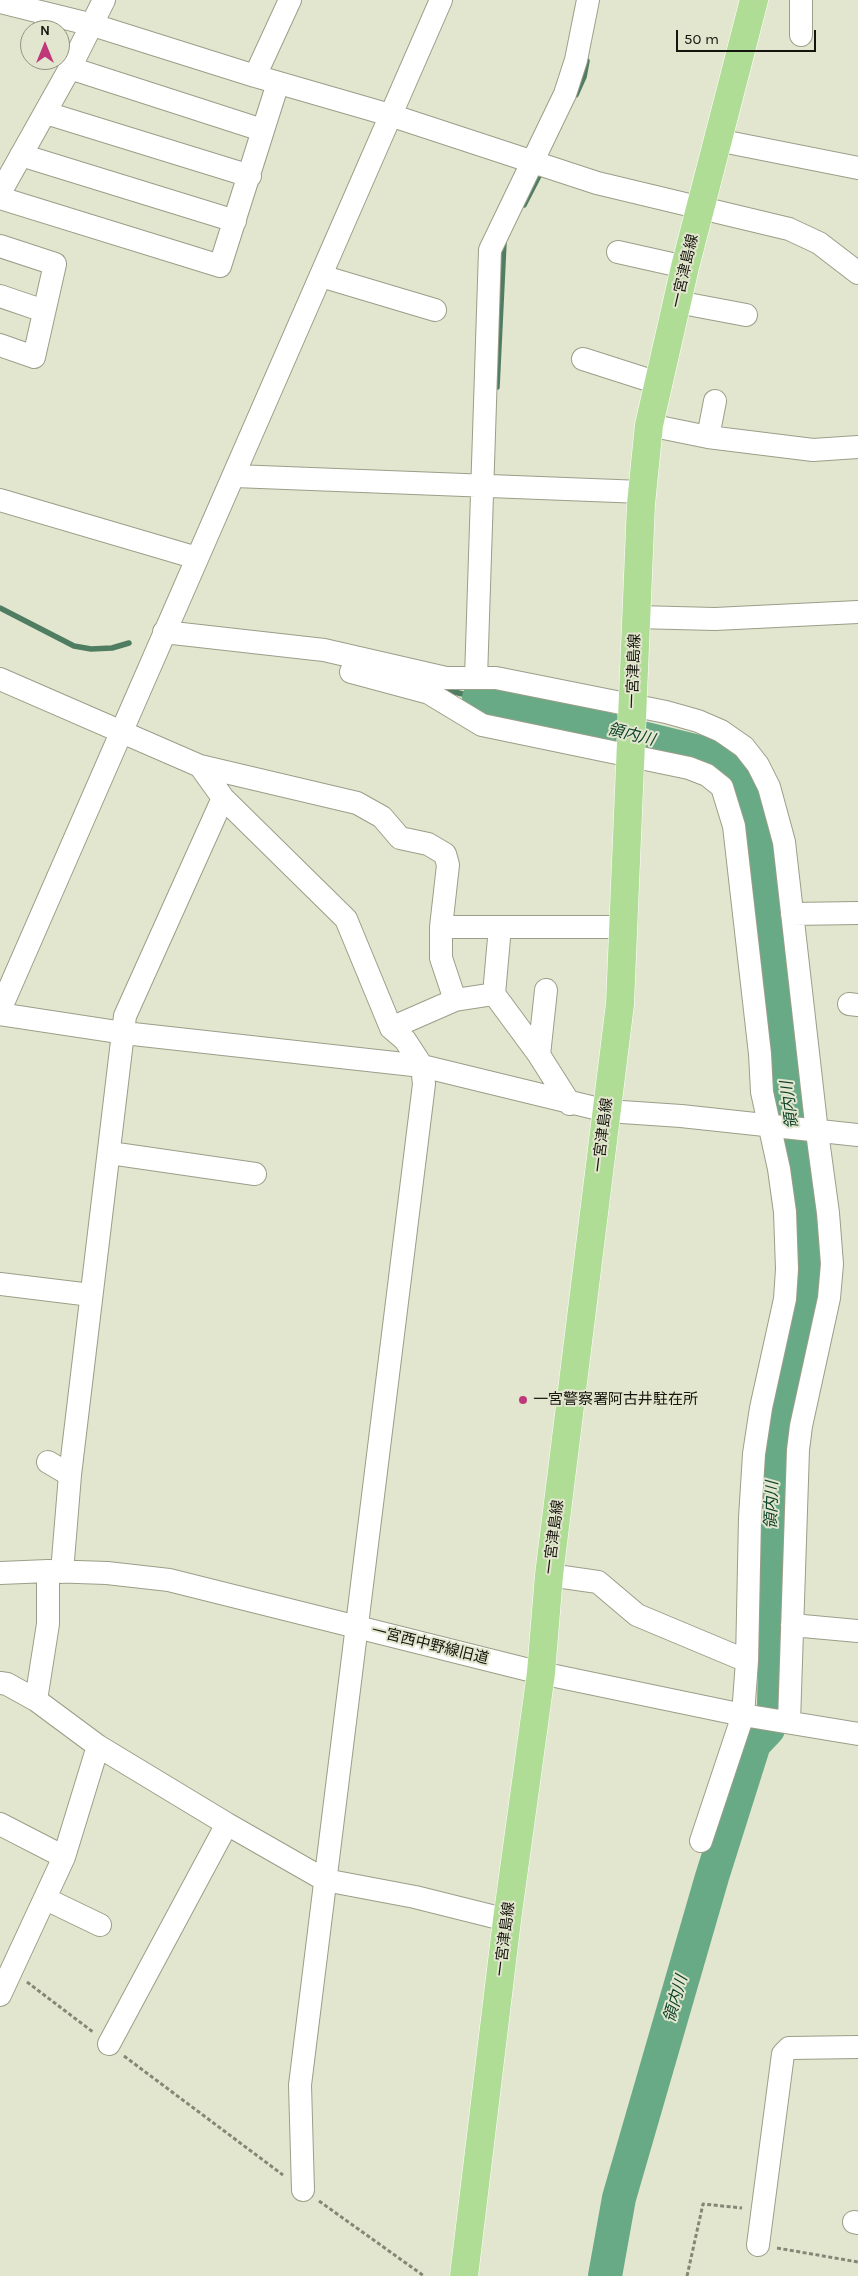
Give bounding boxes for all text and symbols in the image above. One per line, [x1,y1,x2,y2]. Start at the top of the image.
north arrow [20,20,70,70]
scale bar [678,20,818,52]
text: N [40,22,50,39]
text: 50 m [684,30,719,48]
street label: 一宮津島線 [668,232,702,310]
street label: 一宮津島線 [624,633,644,709]
water label: 領内川 [605,720,657,750]
water label: 領内川 [778,1080,802,1130]
street label: 一宮津島線 [589,1097,617,1173]
place label: 一宮警察署阿古井駐在所 [533,1391,698,1409]
marker: 一宮警察署阿古井駐在所 [517,1394,529,1406]
water label: 領内川 [762,1481,782,1529]
street label: 一宮津島線 [540,1499,568,1575]
street label: 一宮西中野線旧道 [370,1622,490,1668]
street label: 一宮津島線 [491,1901,519,1977]
water label: 領内川 [660,1973,692,2025]

